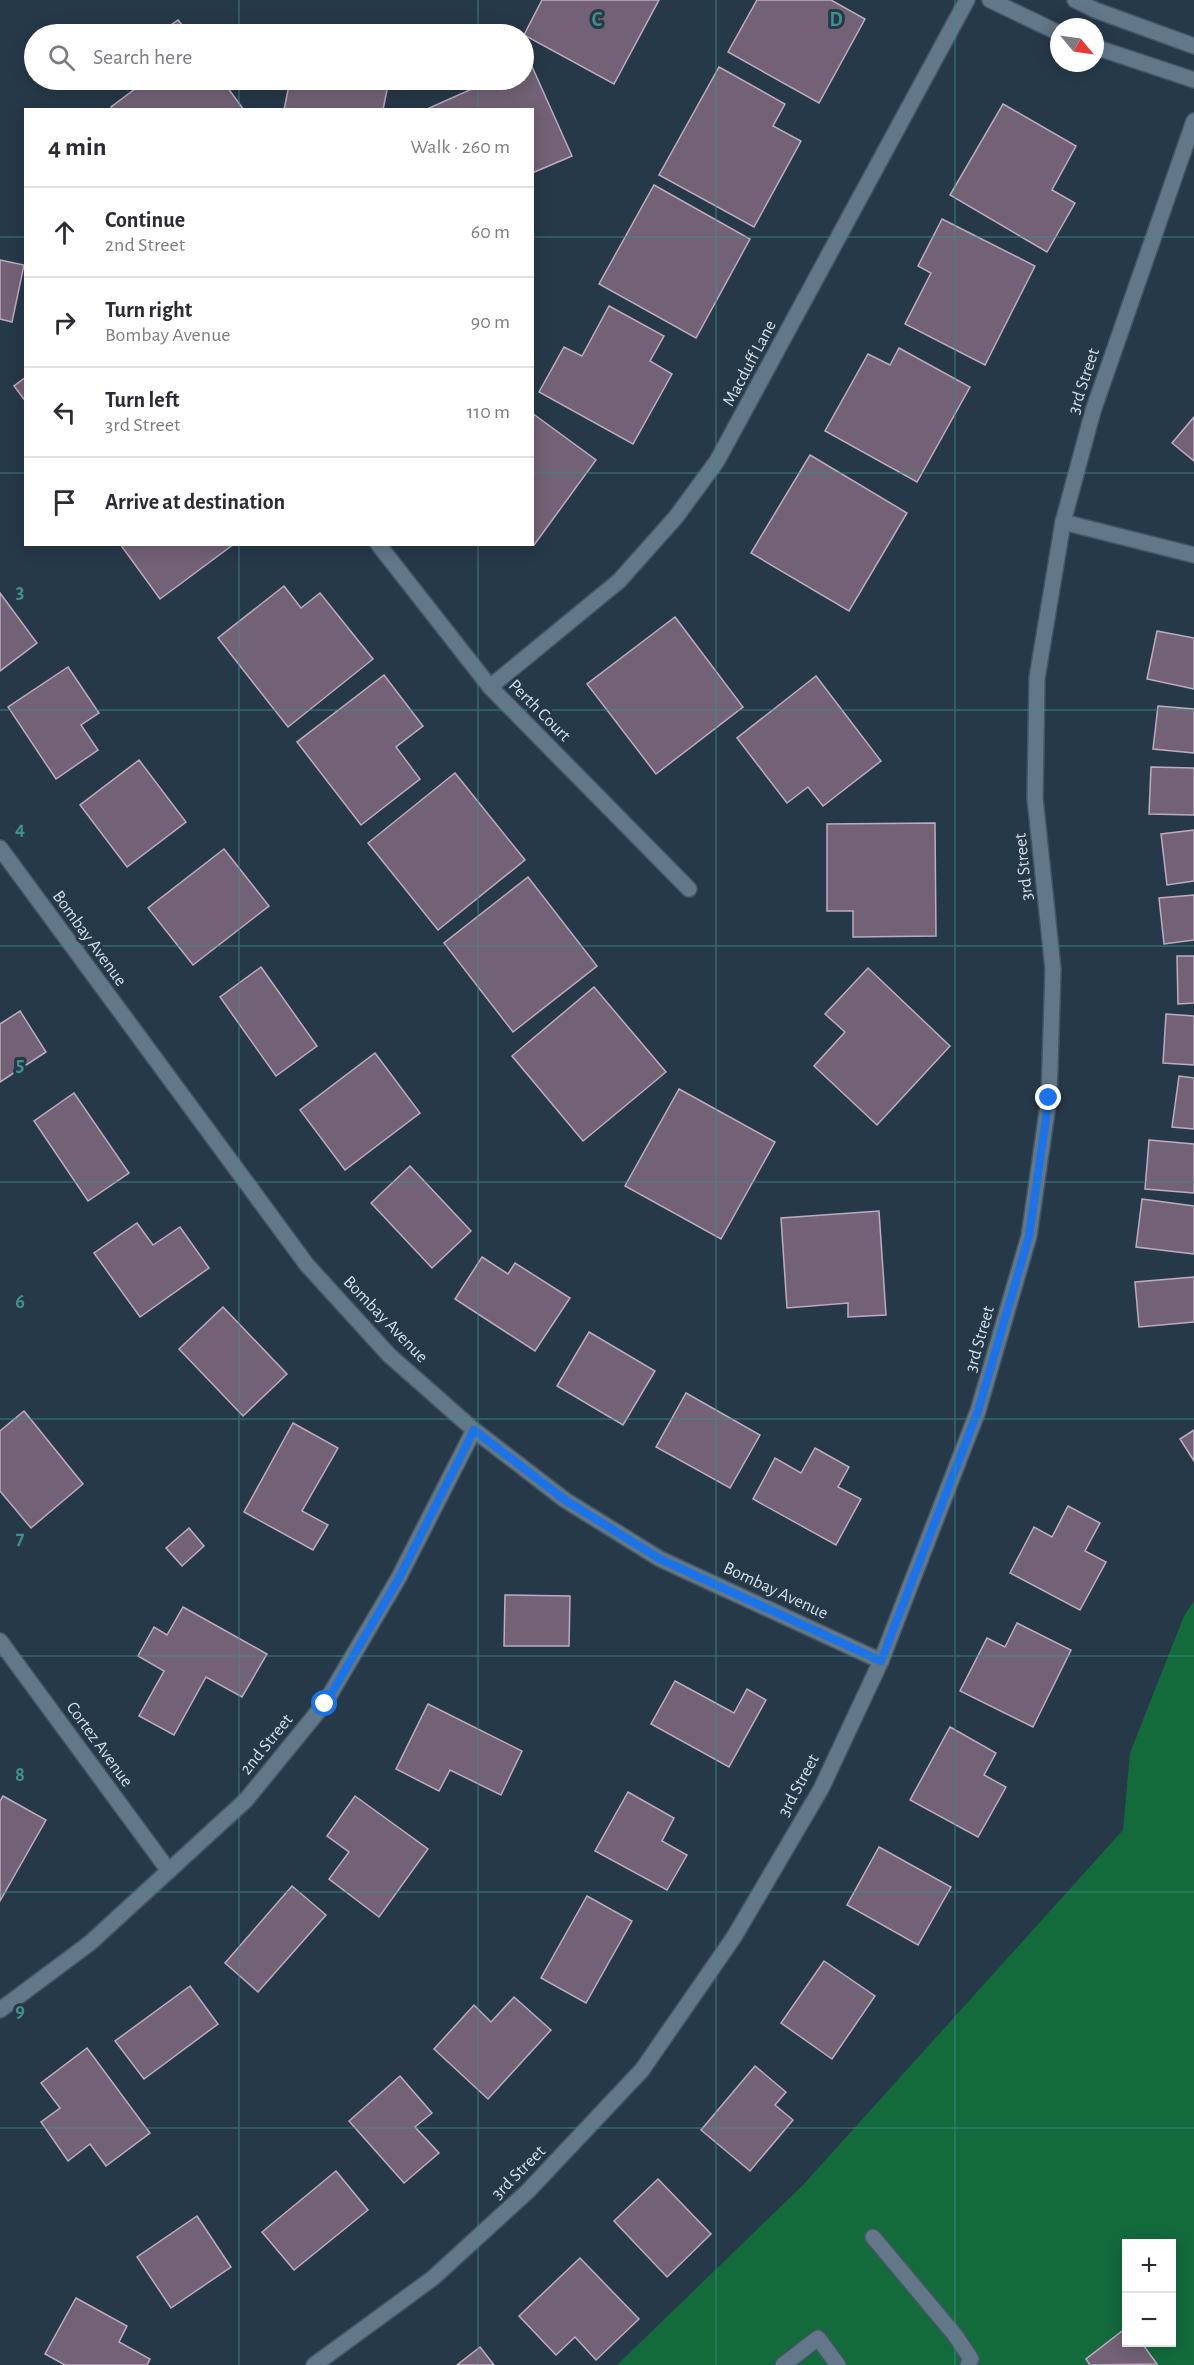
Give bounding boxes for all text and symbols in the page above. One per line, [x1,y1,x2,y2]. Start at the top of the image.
text: C [592,10,603,30]
text: D [829,10,843,30]
north arrow [1050,18,1104,72]
search box [24,24,534,90]
icon: search [45,41,78,74]
text: Search here [93,46,192,68]
text: 4 min [48,134,107,160]
text: Walk · 260 m [410,137,510,157]
text: Continue [105,209,185,231]
icon: ahead [48,216,81,249]
text: 60 m [471,222,510,242]
text: 2nd Street [105,235,185,255]
text: Turn right [105,299,192,321]
icon: right [48,306,81,339]
text: 90 m [471,312,510,332]
street label: Macduff Lane [720,317,780,409]
text: Bombay Avenue [105,325,231,345]
street label: 3rd Street [1065,346,1103,416]
text: Turn left [105,389,179,411]
icon: left [48,396,81,429]
text: 110 m [466,402,510,422]
text: 3rd Street [105,415,180,435]
icon: arrive [48,486,81,519]
text: Arrive at destination [105,491,285,513]
text: 3 [16,582,24,602]
street label: Perth Court [505,676,574,745]
text: 4 [15,819,25,839]
street label: 3rd Street [1011,832,1036,902]
street label: Bombay Avenue [49,888,130,990]
text: 5 [16,1055,24,1075]
route end [1035,1084,1061,1110]
street label: Bombay Avenue [340,1273,431,1367]
text: 6 [15,1292,25,1312]
street label: 3rd Street [962,1304,998,1374]
text: 7 [16,1528,25,1548]
street label: Bombay Avenue [721,1559,831,1623]
route start [311,1690,337,1716]
street label: Cortez Avenue [62,1699,136,1790]
street label: 2nd Street [237,1711,297,1778]
street label: 3rd Street [775,1751,823,1820]
text: 8 [15,1765,25,1785]
text: 9 [15,2001,25,2021]
street label: 3rd Street [488,2142,549,2203]
map controls [1122,2239,1176,2347]
button: + [1122,2239,1176,2293]
button: − [1122,2293,1176,2347]

